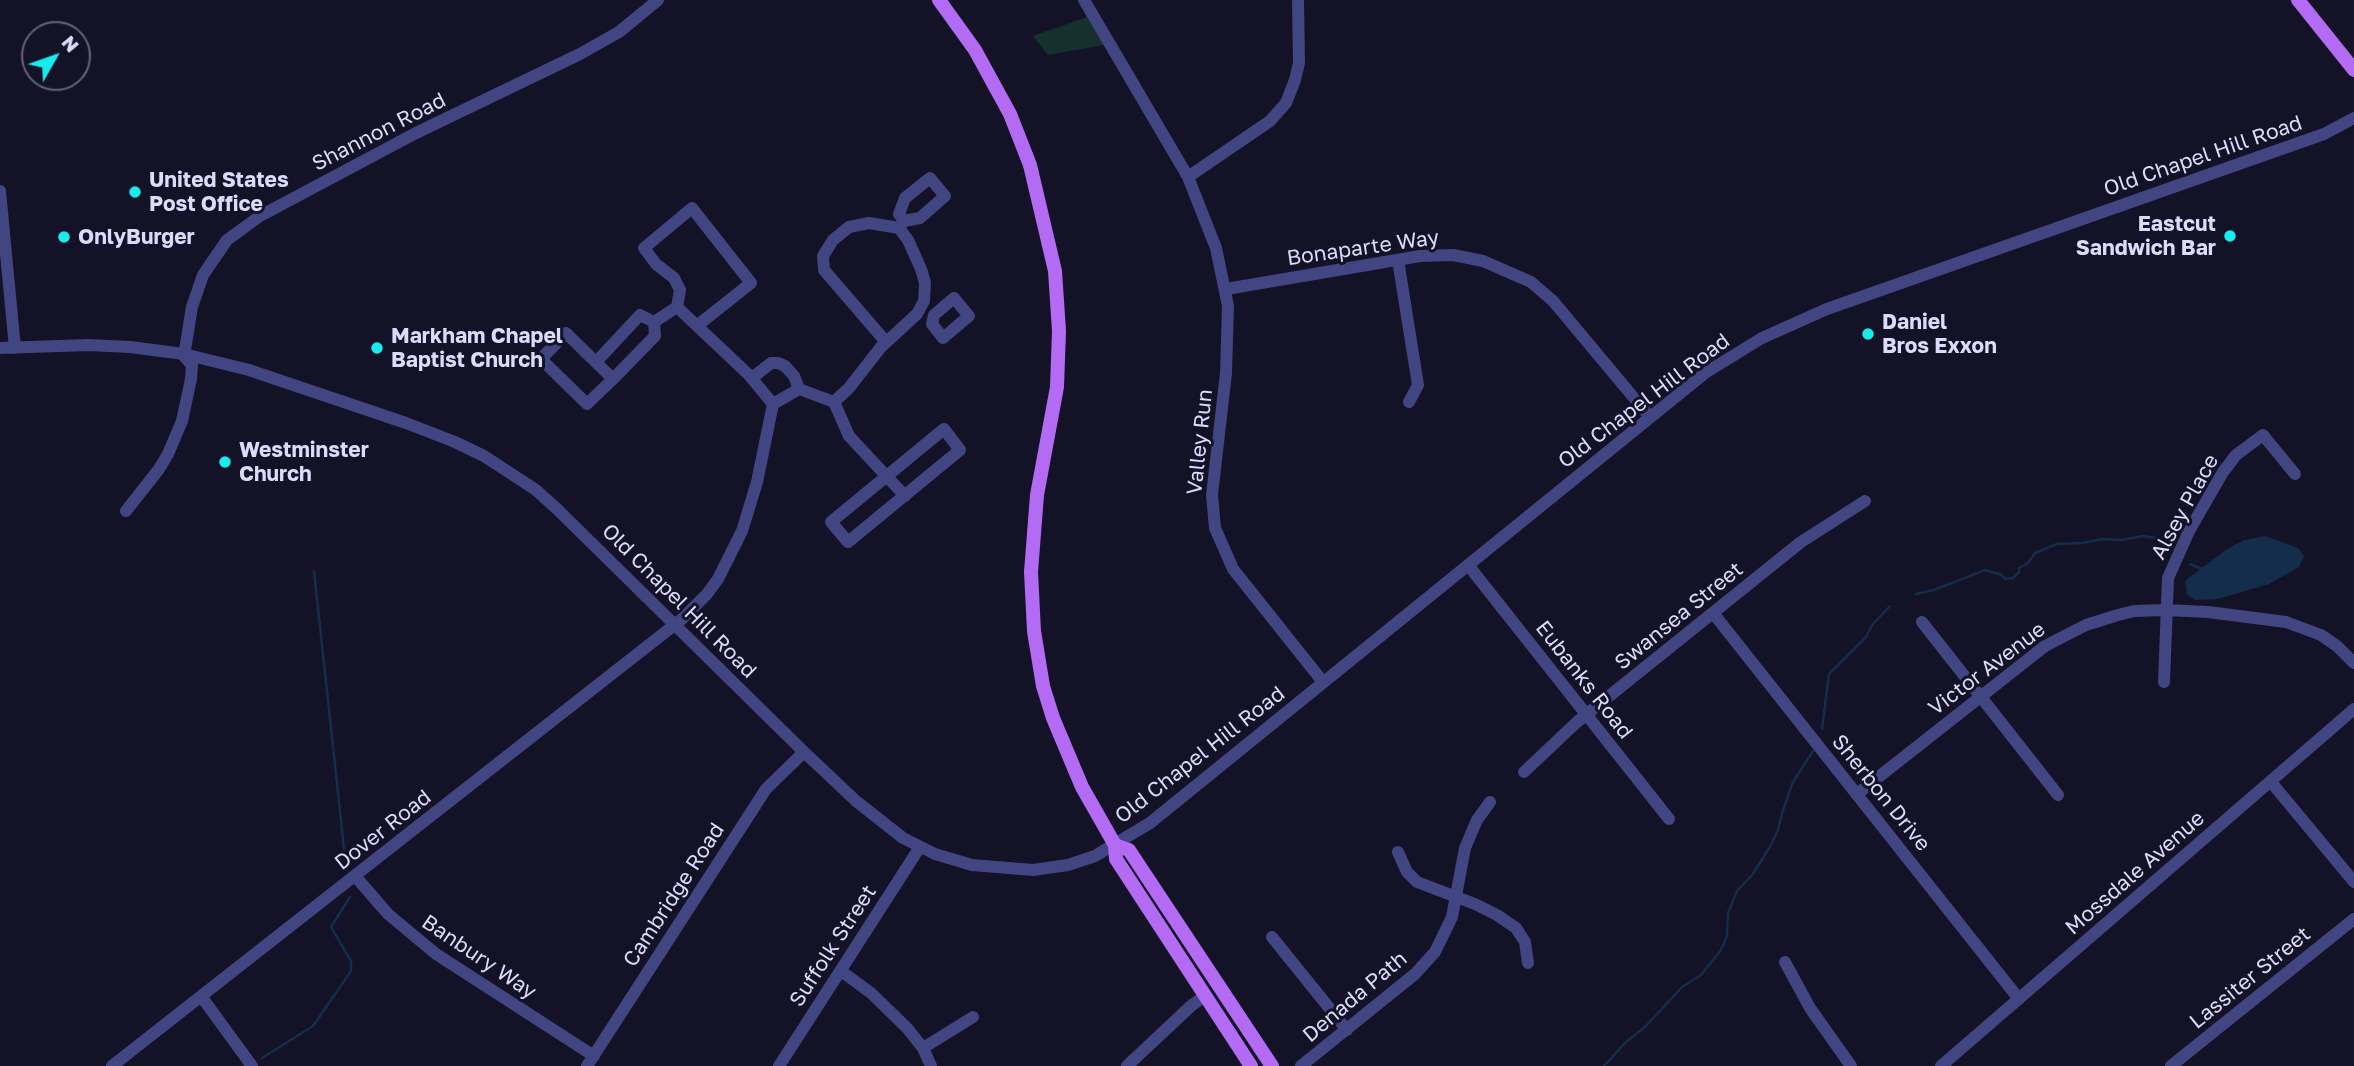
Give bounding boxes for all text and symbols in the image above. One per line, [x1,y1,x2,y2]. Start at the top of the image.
north arrow [21,21,91,91]
text: N [57,31,84,56]
street label: Shannon Road [308,88,450,176]
street label: Old Chapel Hill Road [2101,110,2305,202]
place label: United States Post Office [149,167,289,217]
marker: United States Post Office [127,184,143,200]
place label: Eastcut Sandwich Bar [2076,211,2216,261]
place label: OnlyBurger [78,224,195,250]
street label: Bonaparte Way [1285,225,1441,271]
marker: Eastcut Sandwich Bar [2222,228,2238,244]
marker: OnlyBurger [56,229,72,245]
place label: Daniel Bros Exxon [1882,309,1997,359]
place label: Markham Chapel Baptist Church [391,323,563,373]
marker: Daniel Bros Exxon [1860,326,1876,342]
street label: Old Chapel Hill Road [1553,328,1735,474]
marker: Markham Chapel Baptist Church [369,340,385,356]
street label: Valley Run [1182,388,1218,496]
place label: Westminster Church [239,437,369,487]
street label: Alsey Place [2146,450,2224,564]
marker: Westminster Church [217,454,233,470]
street label: Old Chapel Hill Road [597,519,761,683]
street label: Swansea Street [1610,557,1748,675]
street label: Eubanks Road [1530,616,1638,744]
street label: Victor Avenue [1924,617,2050,721]
street label: Old Chapel Hill Road [1110,681,1290,829]
street label: Sherbon Drive [1826,730,1936,856]
street label: Dover Road [330,785,436,875]
street label: Mossdale Avenue [2060,806,2210,940]
street label: Cambridge Road [618,818,730,972]
street label: Suffolk Street [784,880,882,1012]
street label: Banbury Way [417,909,541,1005]
street label: Lassiter Street [2185,922,2315,1034]
street label: Denada Path [1298,946,1412,1048]

